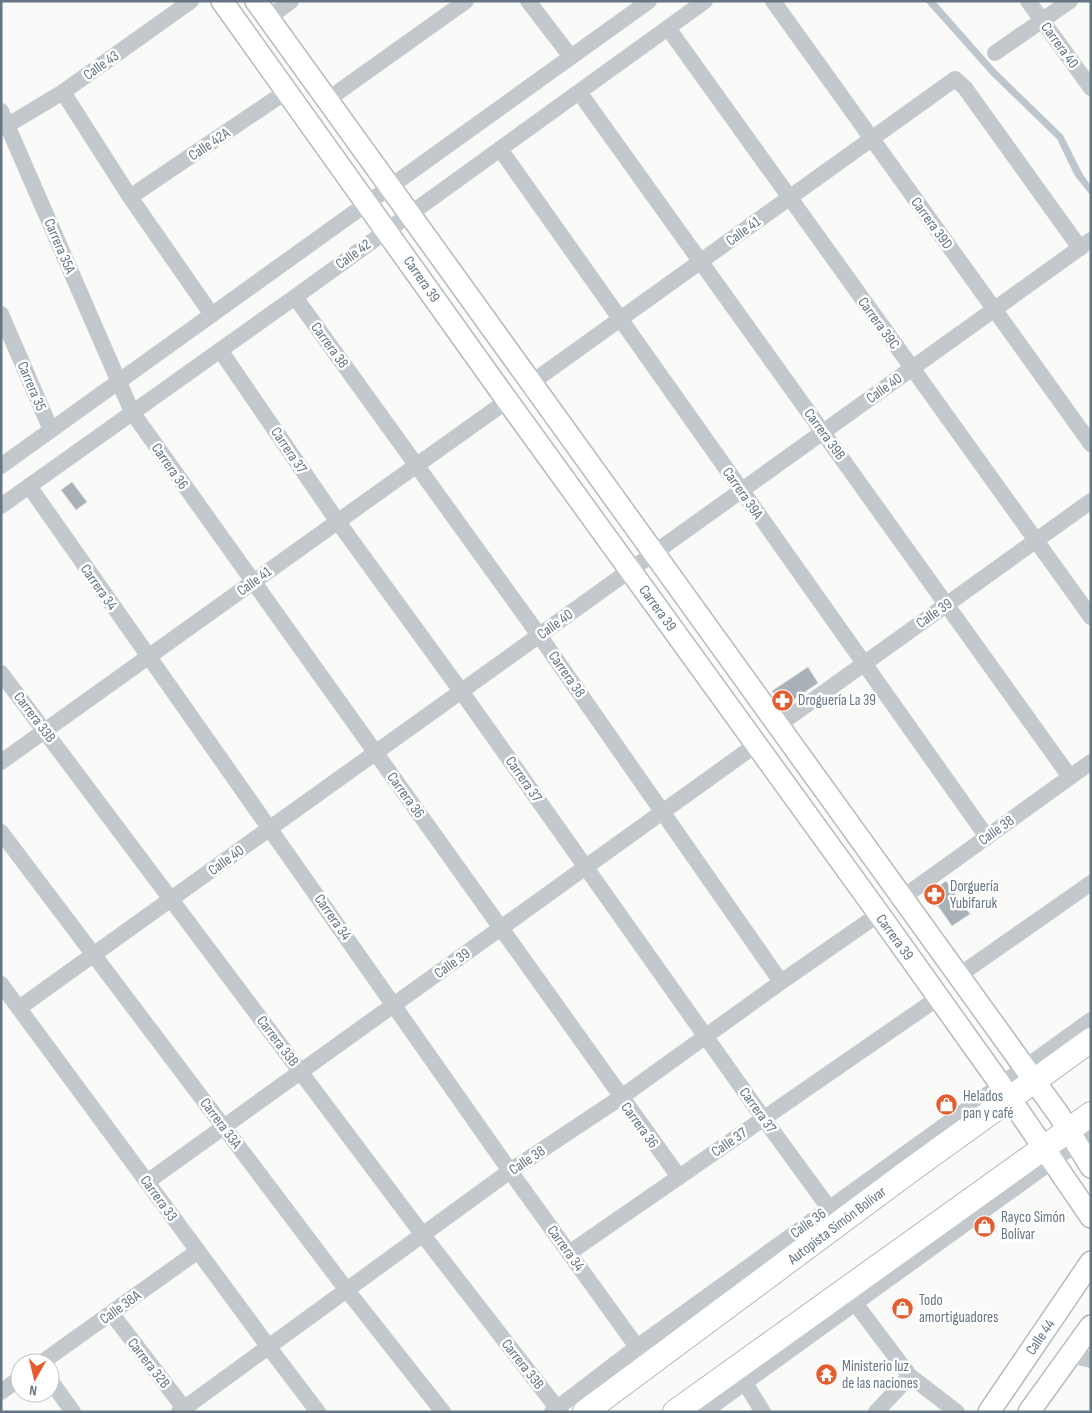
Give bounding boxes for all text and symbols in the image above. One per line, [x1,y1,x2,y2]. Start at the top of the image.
street label: Carrera 40 [1037,19,1083,72]
street label: Calle 43 [80,46,123,84]
street label: Calle 42A [185,123,234,165]
street label: Carrera 39D [906,194,957,253]
street label: Calle 41 [722,212,765,250]
street label: Carrera 35A [39,216,80,277]
street label: Calle 42 [332,235,375,274]
street label: Carrera 39 [399,252,444,306]
street label: Carrera 39C [853,294,904,353]
street label: Carrera 38 [307,319,353,372]
street label: Carrera 35 [13,359,50,414]
street label: Calle 40 [863,369,906,408]
street label: Carrera 39B [800,405,850,464]
street label: Carrera 37 [266,424,311,477]
street label: Carrera 36 [147,439,192,493]
street label: Carrera 39A [718,464,768,523]
street label: Carrera 34 [76,561,121,614]
street label: Calle 41 [233,562,276,600]
street label: Carrera 39 [635,582,681,635]
street label: Calle 39 [913,594,956,633]
street label: Calle 40 [534,605,577,644]
street label: Carrera 38 [544,647,589,701]
street label: Carrera 33B [9,688,60,747]
pharmacy icon: Droguería La 39 [770,688,794,712]
place label: Droguería La 39 [798,691,876,710]
street label: Carrera 37 [501,753,546,806]
street label: Carrera 36 [383,769,429,822]
street label: Calle 38 [975,811,1018,850]
street label: Calle 40 [205,841,248,880]
place label: Dorguería Yubifaruk [950,877,999,913]
pharmacy icon: Dorguería Yubifaruk [922,883,946,907]
street label: Carrera 34 [310,891,355,944]
street label: Carrera 39 [872,911,918,964]
street label: Calle 39 [431,944,474,983]
street label: Carrera 33B [252,1012,303,1071]
street label: Carrera 37 [735,1084,780,1137]
place label: Helados pan y café [963,1087,1014,1123]
shop icon: Helados pan y café [935,1093,959,1117]
street label: Carrera 33A [195,1094,246,1153]
street label: Carrera 36 [617,1099,663,1152]
street label: Calle 37 [708,1123,751,1161]
street label: Calle 38 [506,1141,549,1179]
street label: Carrera 33 [136,1172,182,1225]
street label: Autopista Simón Bolívar [783,1182,891,1269]
street label: Calle 36 [787,1204,830,1243]
place label: Rayco Simón Bolívar [1001,1208,1065,1244]
shop icon: Rayco Simón Bolívar [973,1214,997,1238]
street label: Carrera 34 [543,1222,589,1275]
street label: Calle 38A [96,1286,145,1329]
place label: Todo amortiguadores [919,1291,998,1327]
shop icon: Todo amortiguadores [891,1297,915,1321]
street label: Calle 44 [1022,1316,1059,1359]
street label: Carrera 32B [123,1334,174,1392]
street label: Carrera 33B [497,1335,548,1394]
north arrow [10,1353,60,1403]
place label: Ministerio luz de las naciones [842,1357,918,1393]
temple icon: Ministerio luz de las naciones [814,1363,838,1387]
text: N [28,1381,38,1399]

